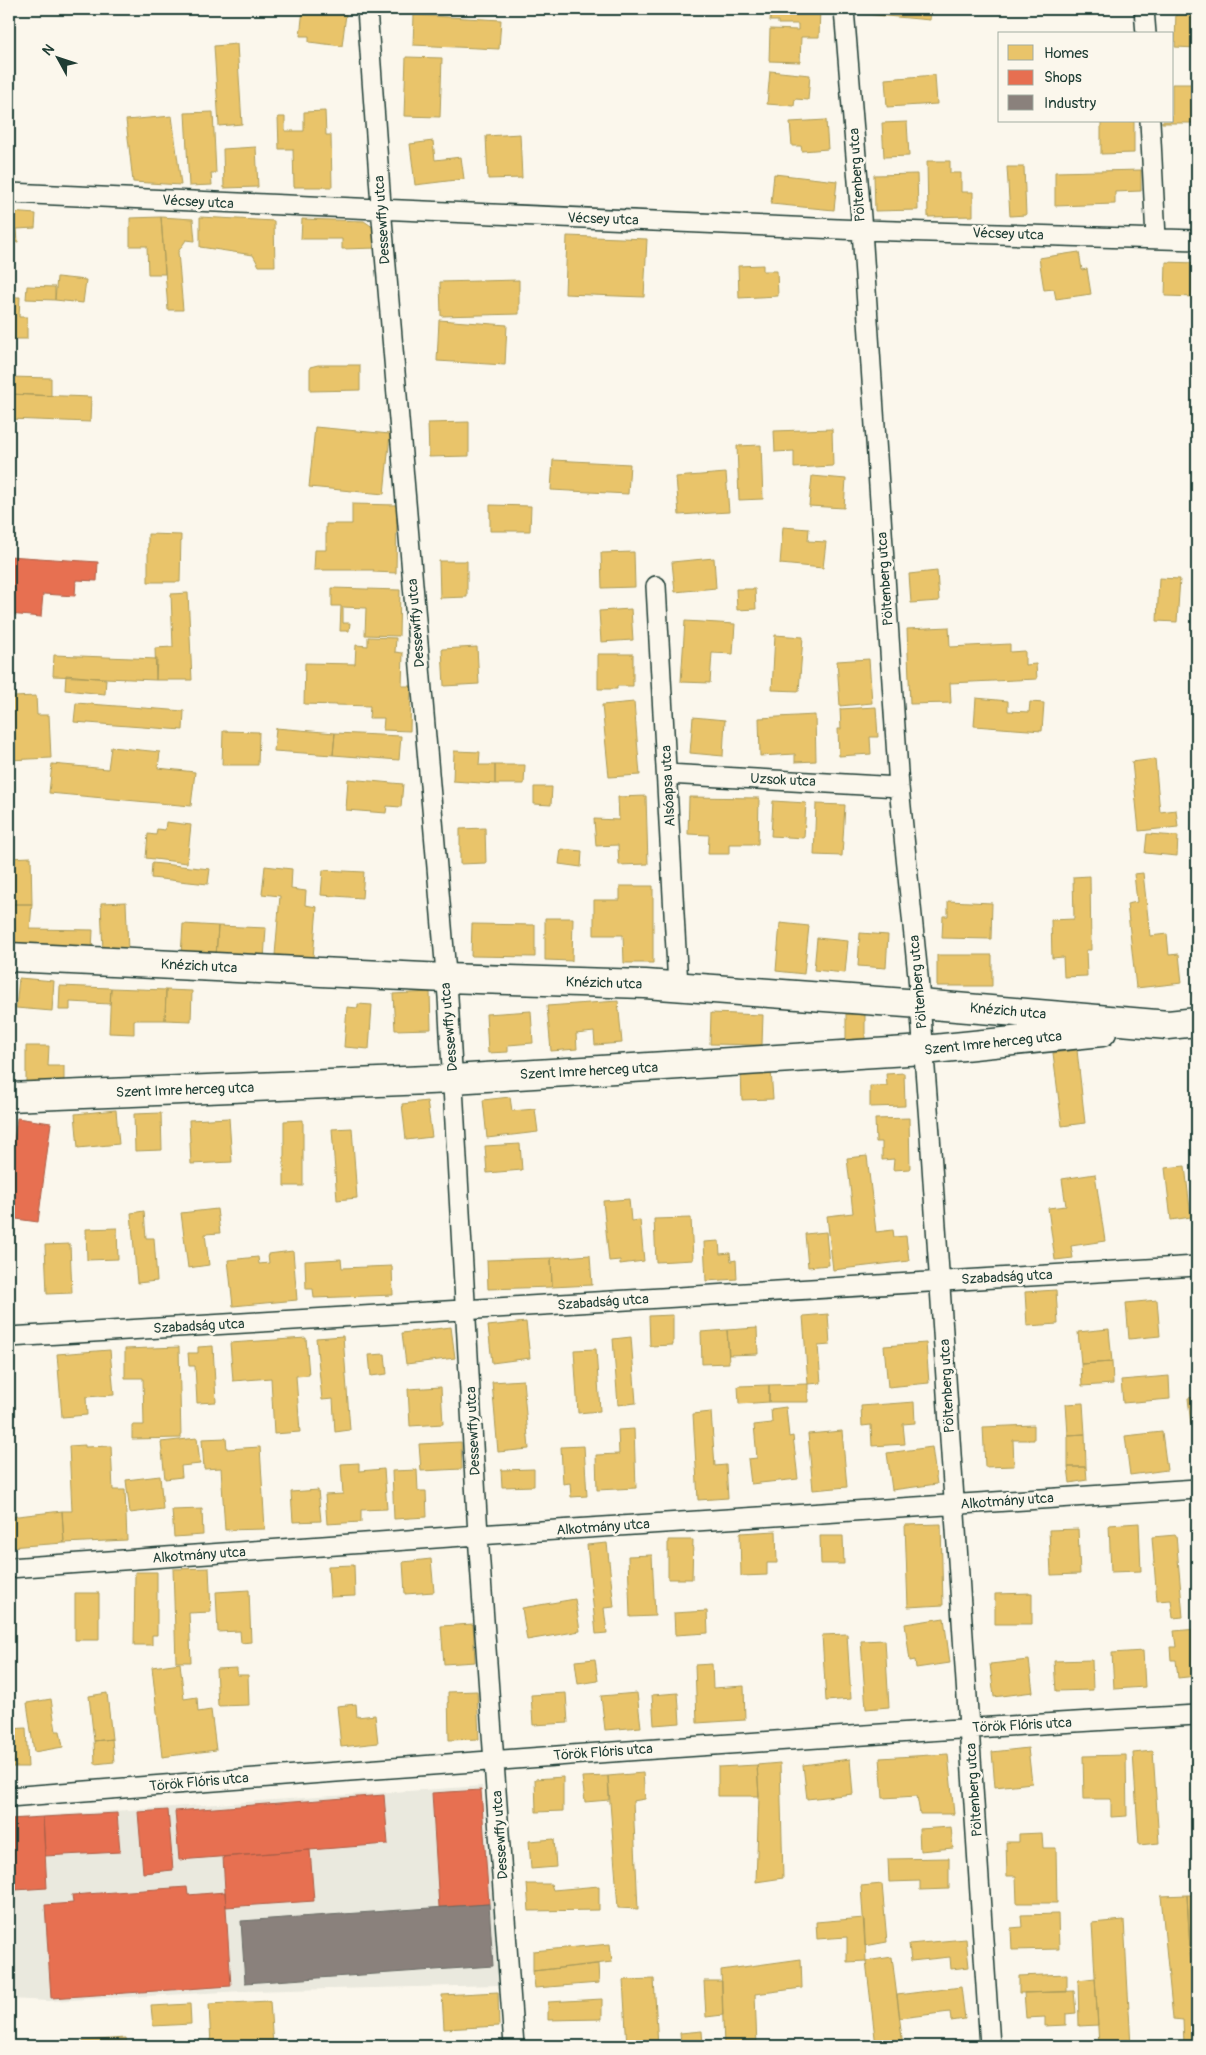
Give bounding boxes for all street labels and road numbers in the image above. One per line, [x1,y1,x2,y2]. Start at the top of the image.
street label: Pöltenberg utca [845,127,869,223]
street label: Dessewffy utca [370,175,394,265]
street label: Vécsey utca [162,192,234,212]
street label: Vécsey utca [567,209,639,229]
street label: Vécsey utca [972,224,1044,244]
street label: Pöltenberg utca [873,531,897,627]
street label: Dessewffy utca [404,578,428,668]
street label: Alsóapsa utca [657,745,679,827]
street label: Uzsok utca [750,770,816,790]
street label: Pöltenberg utca [905,934,931,1030]
street label: Knézich utca [160,956,238,976]
street label: Knézich utca [565,973,643,993]
street label: Dessewffy utca [437,982,461,1072]
street label: Knézich utca [969,999,1047,1023]
street label: Szent Imre herceg utca [923,1027,1063,1059]
street label: Szent Imre herceg utca [519,1059,659,1083]
street label: Szent Imre herceg utca [116,1079,254,1101]
street label: Szabadság utca [961,1266,1053,1288]
street label: Szabadság utca [557,1290,649,1314]
street label: Szabadság utca [153,1315,245,1337]
street label: Pöltenberg utca [936,1339,958,1433]
street label: Dessewffy utca [462,1386,484,1476]
street label: Alkotmány utca [960,1489,1054,1513]
street label: Alkotmány utca [556,1515,650,1539]
street label: Alkotmány utca [152,1543,246,1567]
street label: Török Flóris utca [972,1714,1072,1736]
street label: Török Flóris utca [553,1740,653,1764]
street label: Pöltenberg utca [962,1742,986,1838]
street label: Török Flóris utca [149,1769,249,1795]
street label: Dessewffy utca [488,1790,512,1880]

